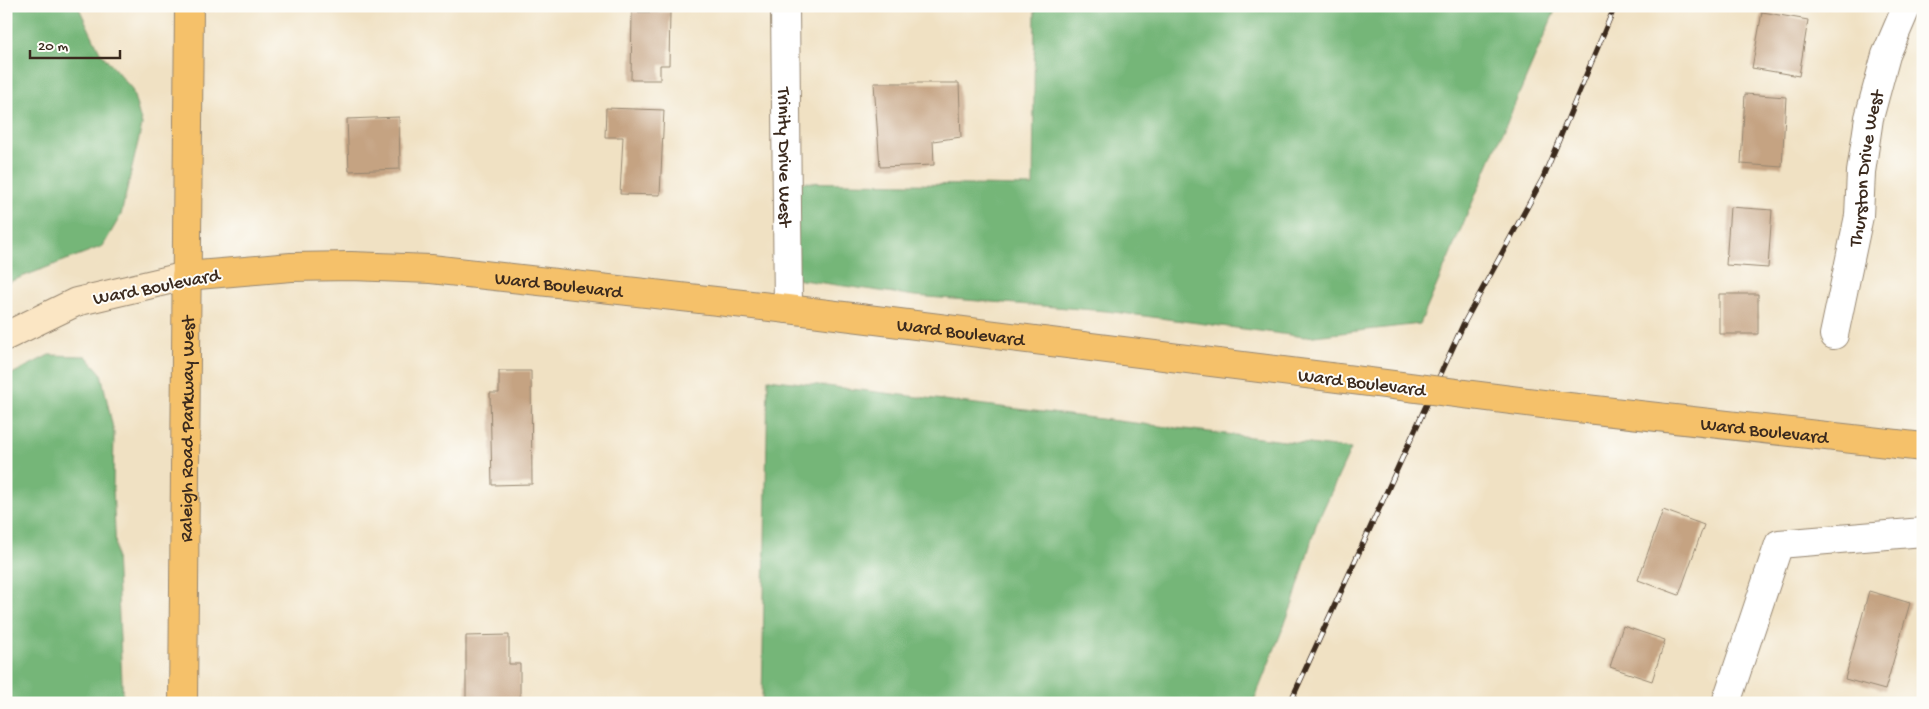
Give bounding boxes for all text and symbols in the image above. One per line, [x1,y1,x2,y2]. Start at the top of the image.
scale bar [30,28,120,60]
text: 20 m [38,38,68,56]
street label: Trinity Drive West [771,86,795,229]
street label: Thurston Drive West [1845,86,1892,250]
street label: Ward Boulevard [91,265,224,312]
street label: Ward Boulevard [493,268,625,306]
street label: Raleigh Road Parkway West [176,314,201,542]
street label: Ward Boulevard [895,315,1028,354]
street label: Ward Boulevard [1296,365,1429,404]
street label: Ward Boulevard [1699,414,1831,451]

